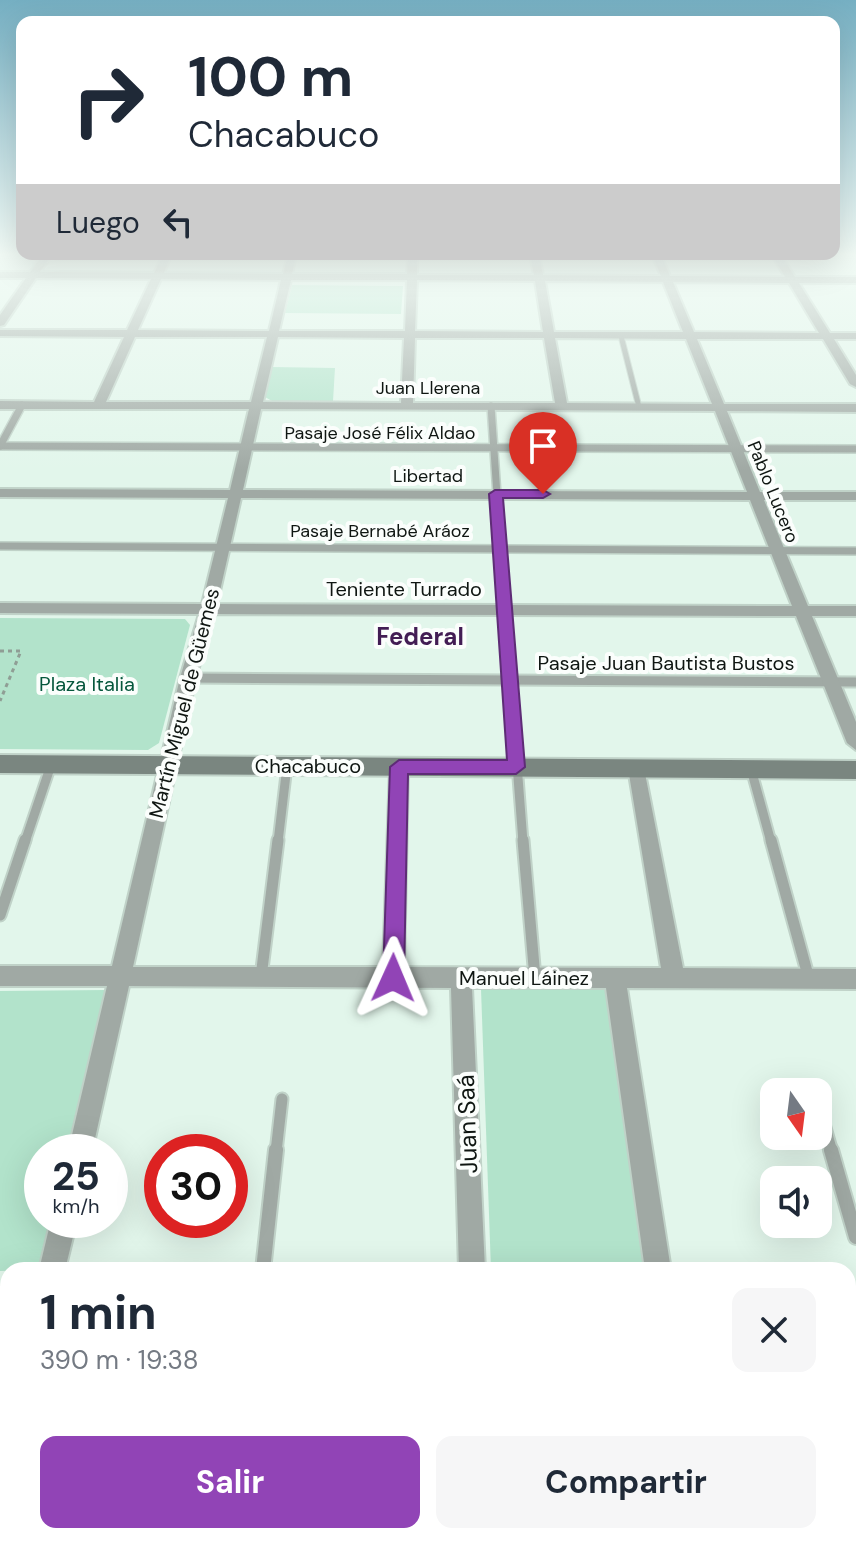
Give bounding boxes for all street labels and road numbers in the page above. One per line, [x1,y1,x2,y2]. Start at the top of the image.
street label: Juan Llerena [376,376,480,400]
street label: Pasaje José Félix Aldao [284,421,476,445]
street label: Pablo Lucero [742,437,804,547]
street label: Libertad [393,464,463,488]
street label: Pasaje Bernabé Aráoz [290,519,470,543]
street label: Teniente Turrado [326,576,482,602]
street label: Martín Miguel de Güemes [143,585,225,821]
street label: Pasaje Juan Bautista Bustos [538,650,794,676]
street label: Chacabuco [255,753,361,779]
street label: Manuel Láinez [459,965,589,991]
street label: Juan Saá [450,1074,484,1174]

